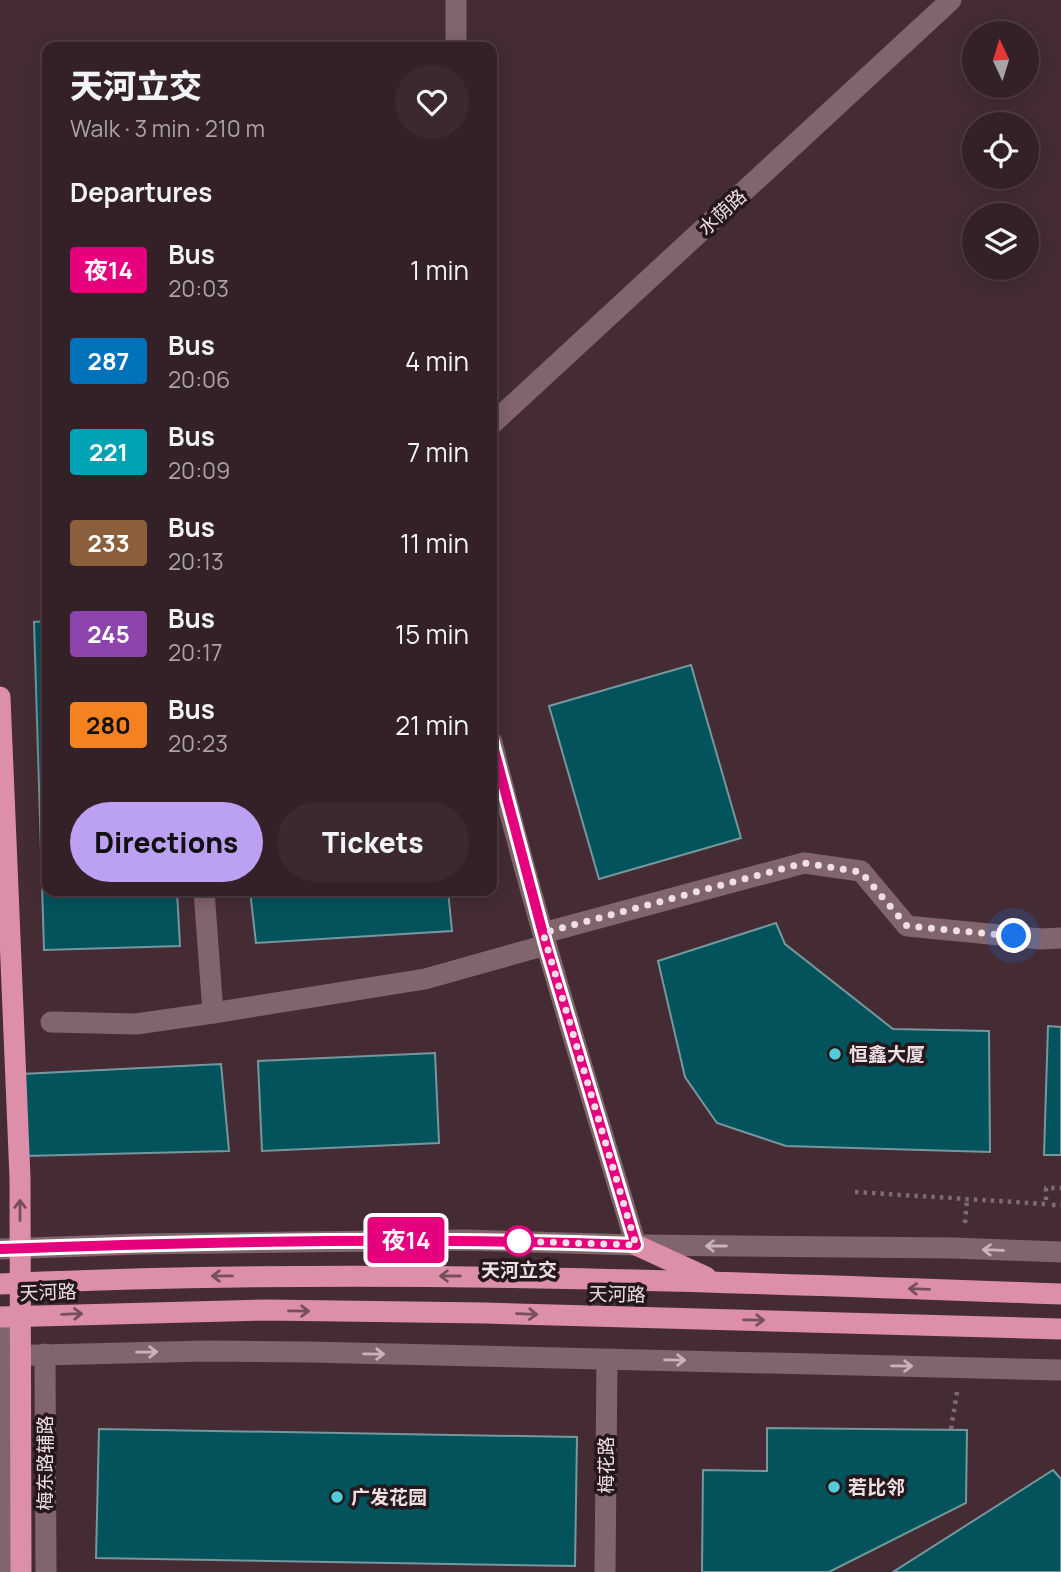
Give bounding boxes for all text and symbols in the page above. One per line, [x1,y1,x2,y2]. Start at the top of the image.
north arrow [962,21,1040,98]
map controls [962,21,1039,280]
text: 天河立交 [70,63,202,108]
button: heart [395,65,469,139]
text: Walk · 3 min · 210 m [70,112,265,144]
button: locate [962,112,1039,189]
text: Departures [70,174,212,210]
street label: 水荫路 [692,183,752,241]
button: layers [962,203,1039,280]
text: Bus [168,236,215,272]
text: 1 min [410,252,469,288]
text: 夜14 [84,253,133,286]
text: 20:03 [168,272,229,304]
text: Bus [168,327,215,363]
text: 4 min [405,343,469,379]
text: 287 [88,344,129,377]
text: 20:06 [168,363,230,395]
text: Bus [168,418,215,454]
text: 7 min [407,434,469,470]
text: 221 [89,435,128,468]
text: 20:09 [168,454,230,486]
text: Bus [168,509,215,545]
text: 11 min [400,525,469,561]
text: 233 [87,526,130,559]
text: 20:13 [168,545,224,577]
text: Bus [168,600,215,636]
text: 15 min [395,616,469,652]
text: 245 [87,617,130,650]
text: 20:17 [168,636,223,668]
text: Bus [168,691,215,727]
text: 21 min [395,707,469,743]
text: 280 [86,708,131,741]
text: 20:23 [168,727,228,759]
button: Directions [70,802,263,882]
button: Tickets [277,802,469,882]
your location [996,918,1031,953]
place label: 恒鑫大厦 [849,1041,925,1067]
marker: 恒鑫大厦 [827,1046,843,1062]
one-way arrow [13,1199,27,1222]
line badge: 夜14 [366,1217,446,1263]
text: 夜14 [381,1223,431,1256]
marker: 天河立交 [504,1226,534,1256]
one-way arrow [705,1239,728,1253]
one-way arrow [982,1243,1005,1256]
place label: 天河立交 [481,1257,557,1283]
one-way arrow [211,1269,234,1283]
one-way arrow [439,1269,462,1283]
street label: 天河路 [19,1278,77,1306]
street label: 天河路 [588,1281,646,1307]
one-way arrow [908,1282,931,1295]
one-way arrow [287,1304,310,1318]
one-way arrow [60,1307,83,1320]
one-way arrow [515,1308,538,1321]
one-way arrow [742,1313,765,1327]
one-way arrow [135,1345,158,1359]
one-way arrow [362,1347,385,1360]
one-way arrow [663,1353,686,1367]
one-way arrow [891,1359,914,1372]
street label: 梅东路辅路 [32,1415,58,1511]
street label: 梅花路 [593,1436,619,1494]
place label: 若比邻 [848,1474,905,1500]
marker: 若比邻 [826,1479,842,1495]
place label: 广发花园 [351,1484,427,1510]
marker: 广发花园 [329,1489,345,1505]

